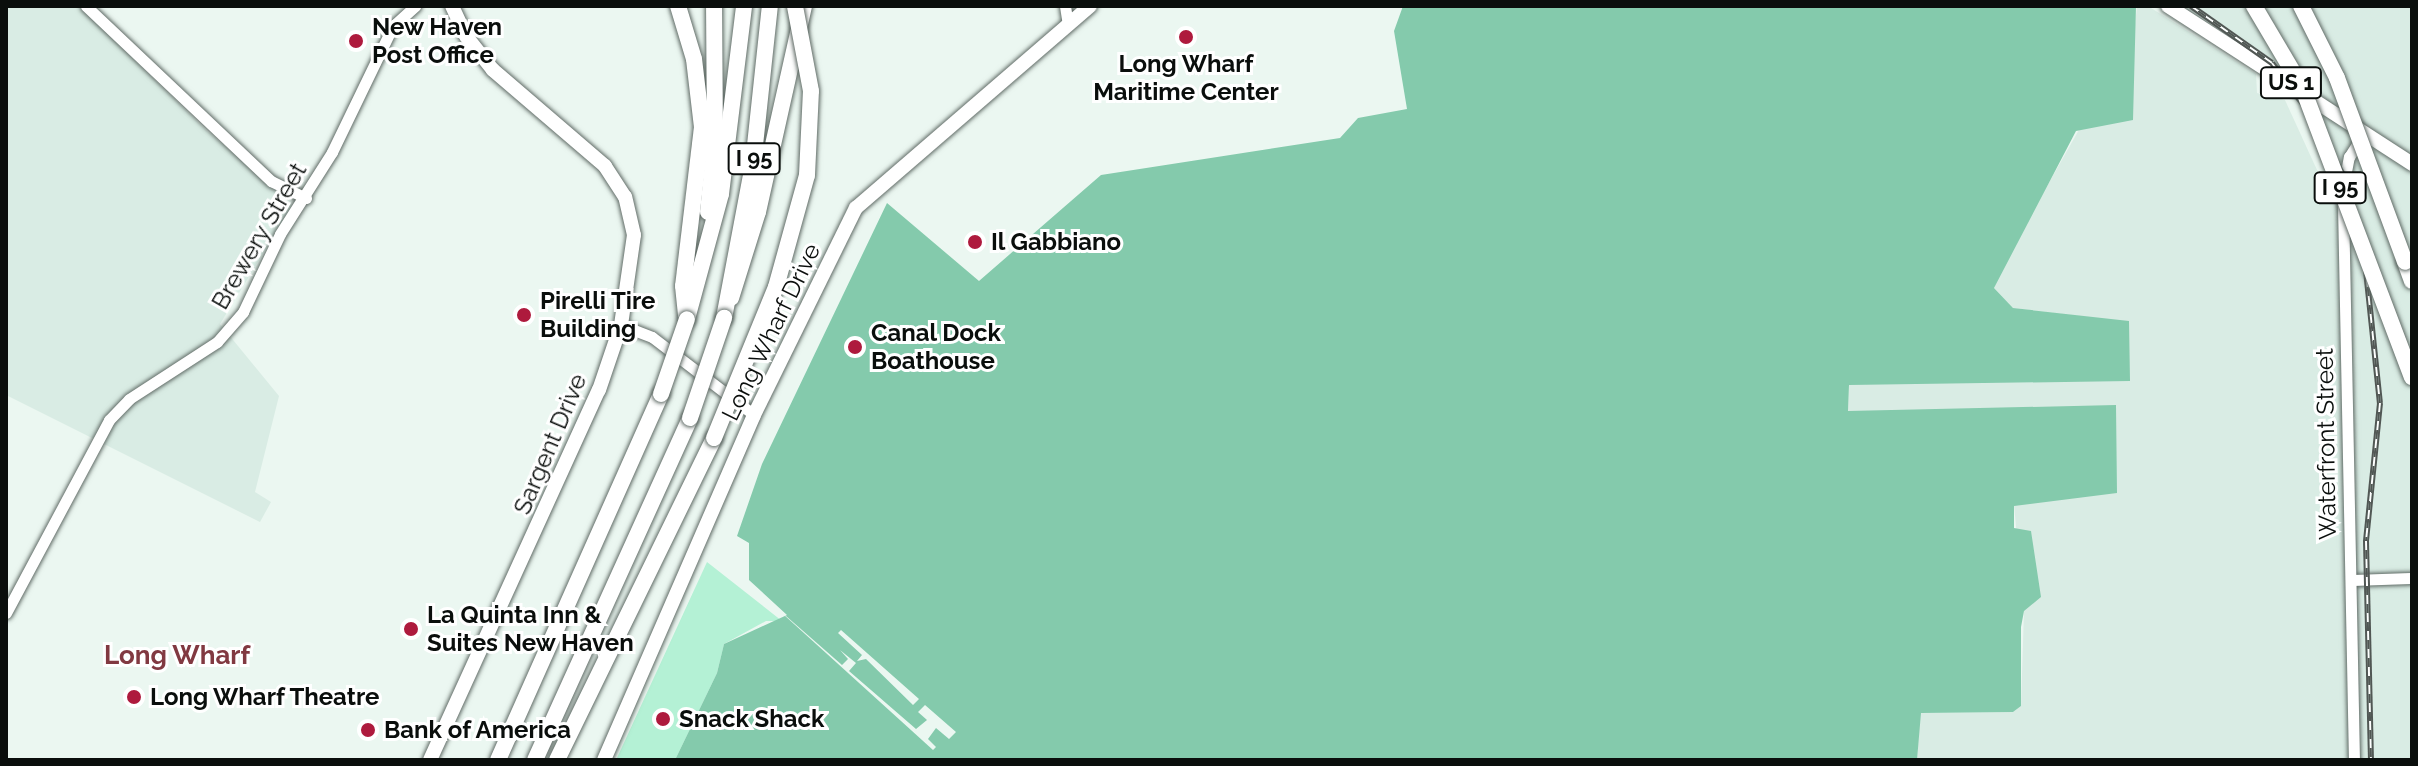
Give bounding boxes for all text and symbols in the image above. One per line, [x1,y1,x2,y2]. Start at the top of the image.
place label: New Haven Post Office [372,13,503,69]
marker: Long Wharf Maritime Center [1177,28,1195,46]
marker: New Haven Post Office [347,32,365,50]
place label: Long Wharf Maritime Center [1093,50,1279,106]
road number: US 1 [2259,65,2323,101]
road number: I 95 [726,141,782,177]
street label: Brewery Street [205,157,313,315]
road number: I 95 [2312,170,2368,206]
place label: Il Gabbiano [991,228,1122,256]
marker: Il Gabbiano [966,233,984,251]
street label: Long Wharf Drive [715,238,827,426]
place label: Pirelli Tire Building [540,287,656,343]
marker: Pirelli Tire Building [515,306,533,324]
place label: Canal Dock Boathouse [871,319,1002,375]
marker: Canal Dock Boathouse [846,338,864,356]
street label: Waterfront Street [2310,348,2342,540]
street label: Sargent Drive [507,369,593,519]
place label: La Quinta Inn & Suites New Haven [427,601,634,657]
marker: La Quinta Inn & Suites New Haven [402,620,420,638]
district label: Long Wharf [104,640,250,672]
place label: Long Wharf Theatre [150,683,382,711]
marker: Long Wharf Theatre [125,688,143,706]
place label: Snack Shack [679,705,824,733]
marker: Snack Shack [654,710,672,728]
place label: Bank of America [384,716,572,744]
marker: Bank of America [359,721,377,739]

